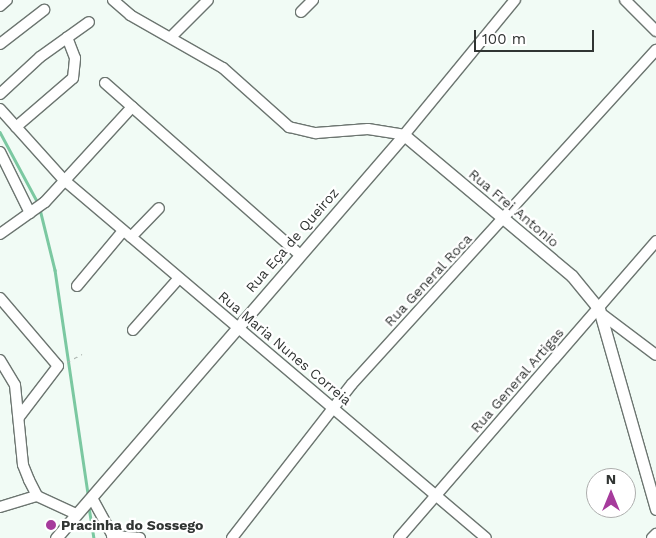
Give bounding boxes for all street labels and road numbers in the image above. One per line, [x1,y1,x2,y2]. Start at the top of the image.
street label: Rua Frei Antonio [465,165,563,251]
street label: Rua Eça de Queiroz [242,184,342,296]
street label: Rua General Roca [381,230,475,330]
street label: Rua Maria Nunes Correia [215,287,355,409]
street label: Rua General Artigas [466,324,568,436]

